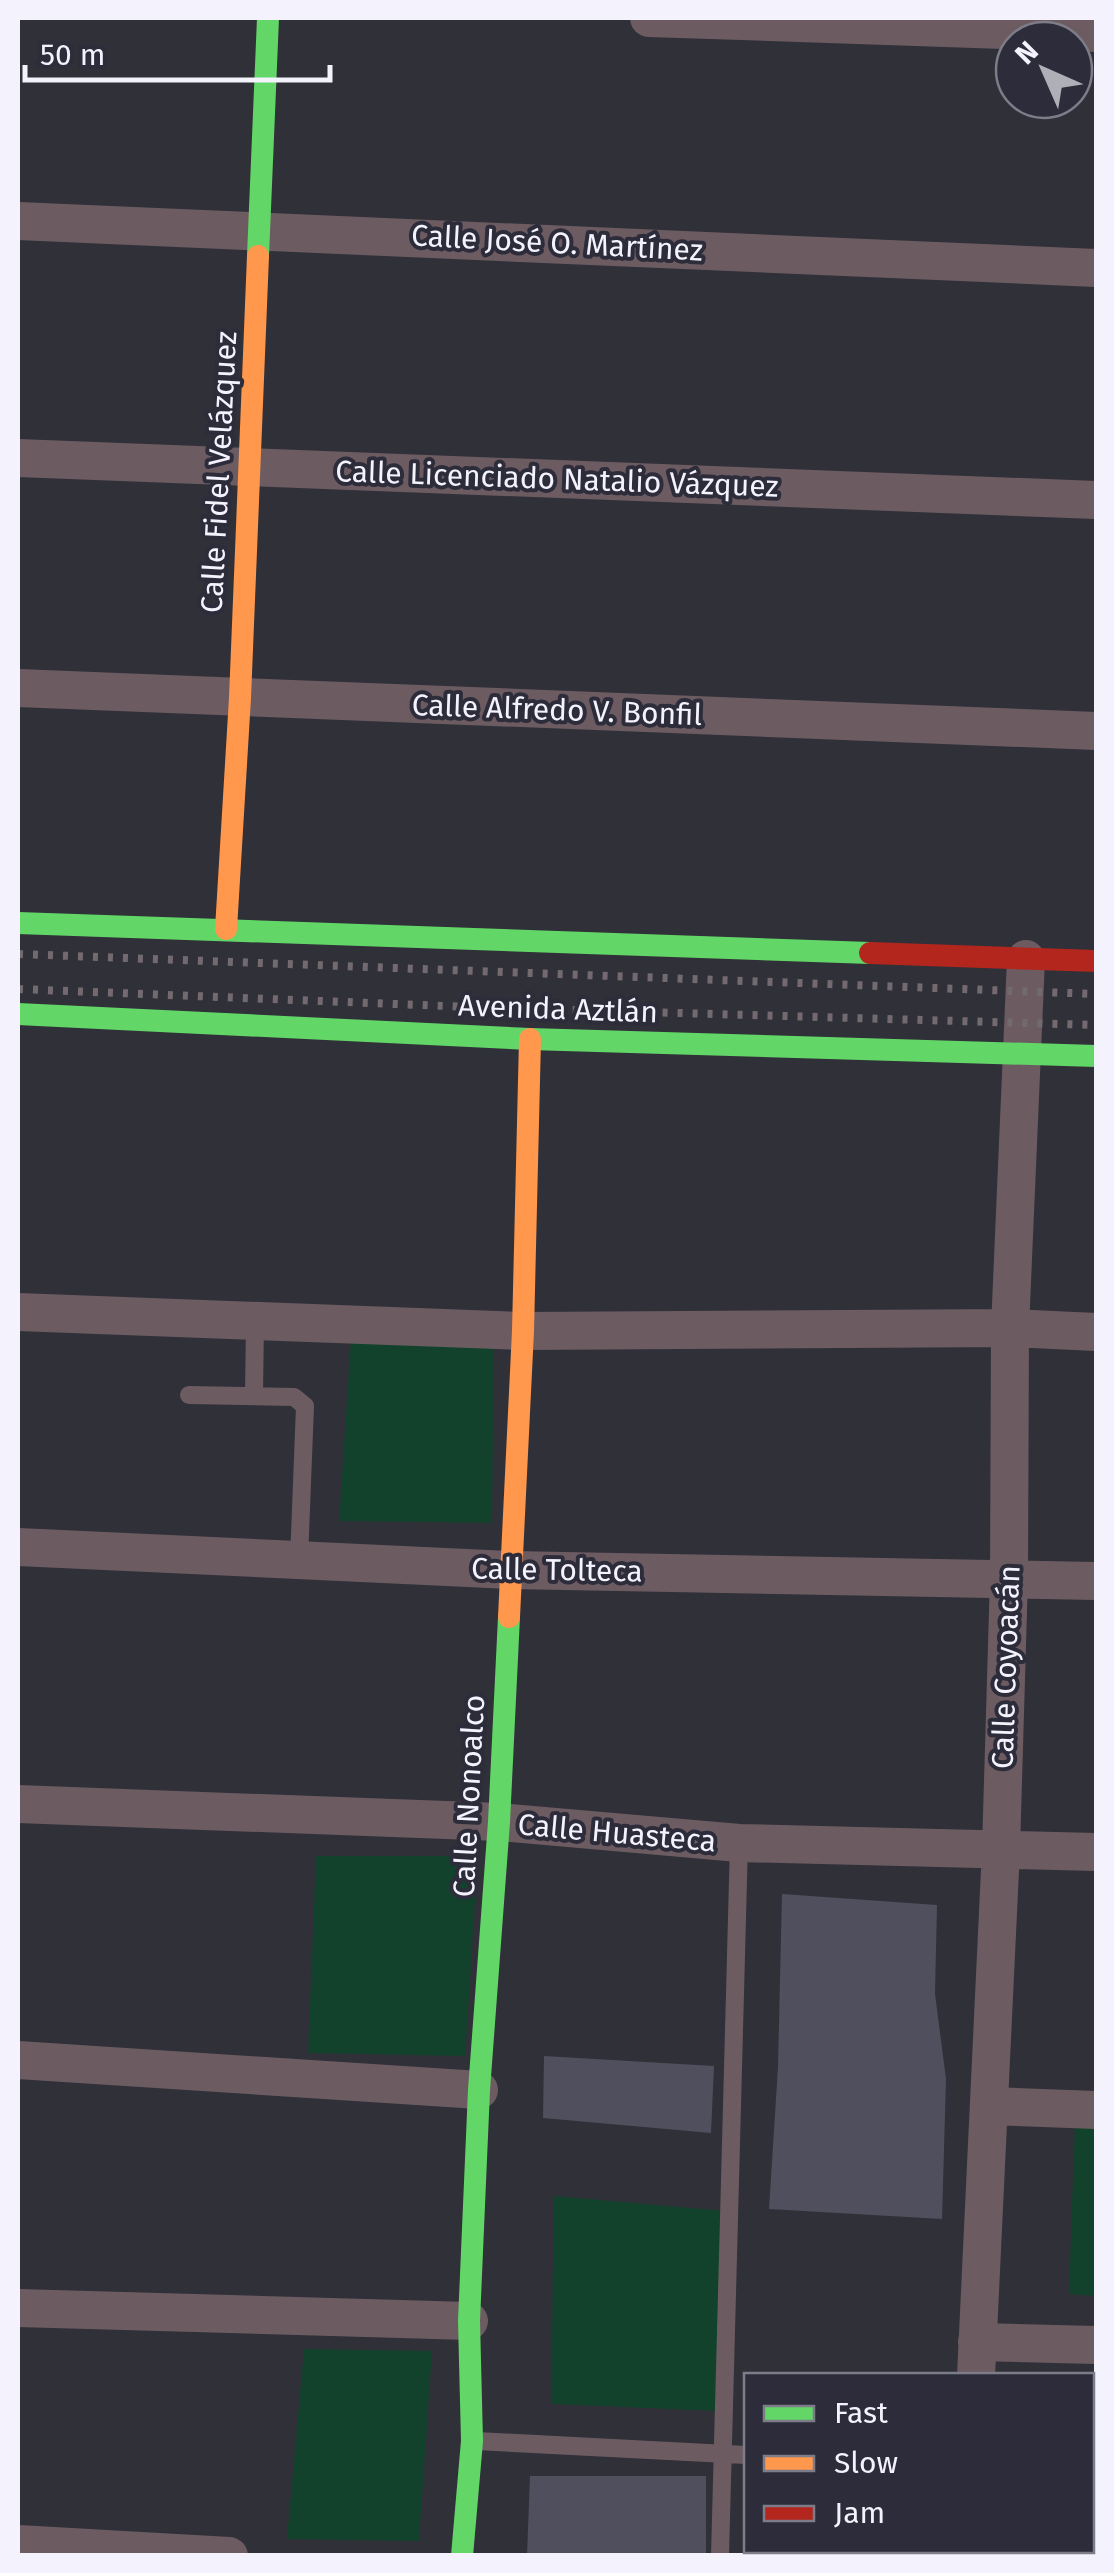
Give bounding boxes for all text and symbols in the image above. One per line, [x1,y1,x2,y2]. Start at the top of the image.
scale bar [25,20,330,82]
north arrow [994,20,1094,120]
text: N [1008,34,1045,71]
text: 50 m [40,37,105,73]
street label: Calle José O. Martínez [410,217,704,269]
street label: Calle Fidel Velázquez [194,330,244,614]
street label: Calle Licenciado Natalio Vázquez [335,453,779,505]
street label: Calle Alfredo V. Bonfil [411,687,703,733]
street label: Avenida Aztlán [458,988,658,1030]
street label: Calle Tolteca [471,1551,643,1589]
street label: Calle Coyoacán [984,1564,1028,1770]
street label: Calle Nonoalco [446,1694,492,1898]
street label: Calle Huasteca [516,1806,718,1860]
legend [744,2373,1094,2553]
text: Fast [834,2395,888,2431]
text: Slow [834,2445,898,2481]
text: Jam [834,2495,885,2531]

